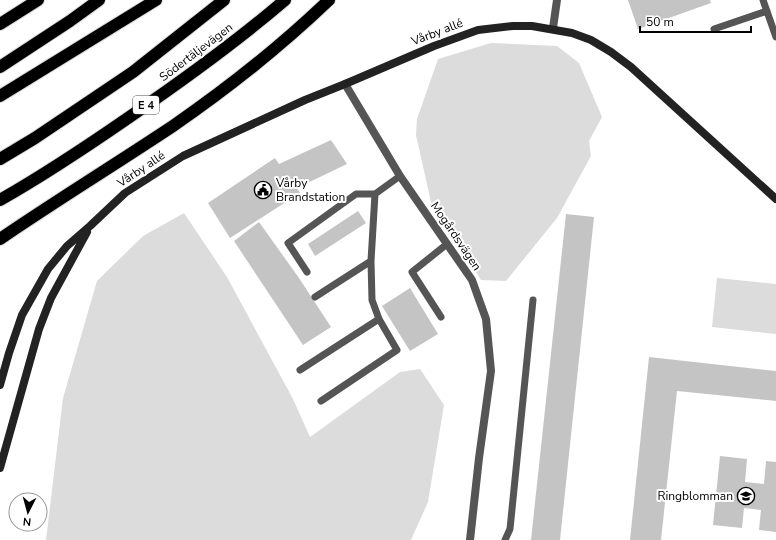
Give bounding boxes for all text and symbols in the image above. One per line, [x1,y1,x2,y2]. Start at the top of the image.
scale bar [640,8,751,34]
text: 50 m [646,14,674,30]
street label: Vårby allé [408,15,465,50]
street label: Södertäljevägen [156,19,236,85]
road number: E 4 [133,96,159,114]
street label: Vårby allé [113,147,168,191]
place label: Vårby Brandstation [275,175,345,205]
public building icon: Vårby Brandstation [253,180,273,200]
street label: Mogårdsvägen [427,198,485,274]
school or university icon: Ringblomman [736,486,756,506]
place label: Ringblomman [657,488,733,504]
north arrow [8,492,48,532]
text: N [22,514,32,529]

